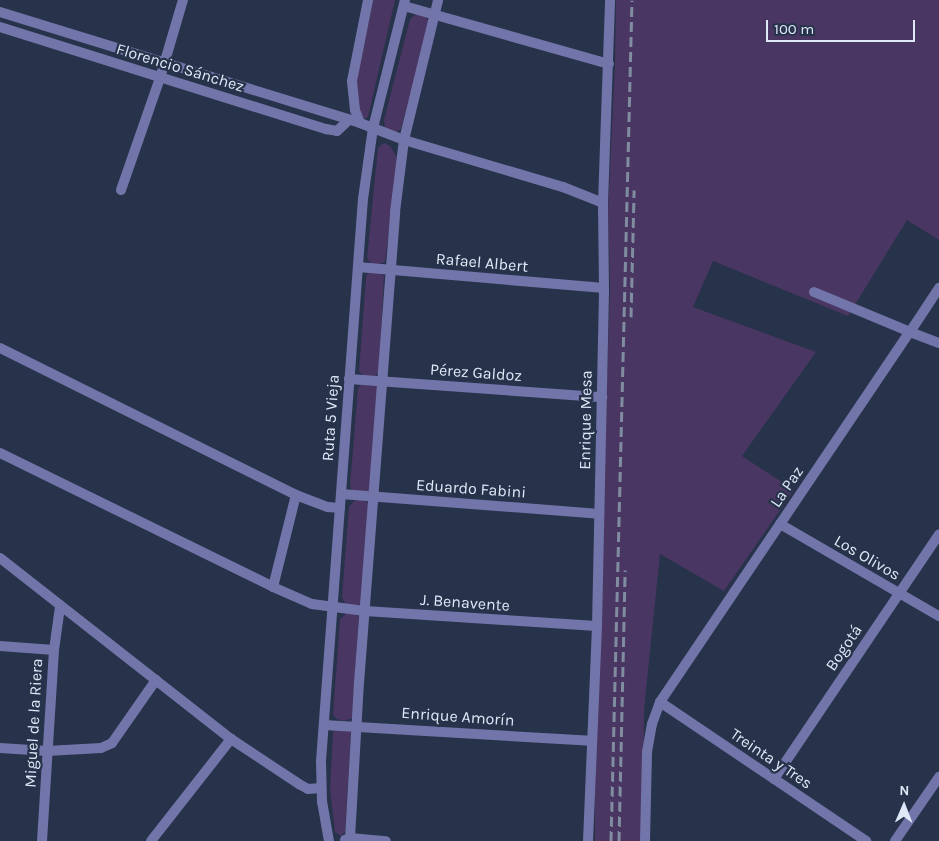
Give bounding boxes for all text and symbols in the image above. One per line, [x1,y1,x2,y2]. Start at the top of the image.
scale bar [769,10,918,42]
text: 100 m [774,20,814,38]
street label: Florencio Sánchez [114,39,246,97]
street label: Rafael Albert [435,249,529,277]
street label: Pérez Galdoz [430,360,522,386]
street label: Enrique Mesa [576,370,596,470]
street label: Ruta 5 Vieja [318,374,344,462]
street label: La Paz [766,463,808,511]
street label: Eduardo Fabini [415,476,527,502]
street label: Los Olivos [831,531,903,585]
street label: J. Benavente [419,590,511,616]
street label: Bogotá [822,621,866,675]
street label: Miguel de la Riera [21,658,47,788]
street label: Enrique Amorín [401,703,515,731]
street label: Treinta y Tres [727,725,815,793]
north arrow [879,781,929,831]
text: N [899,782,909,799]

